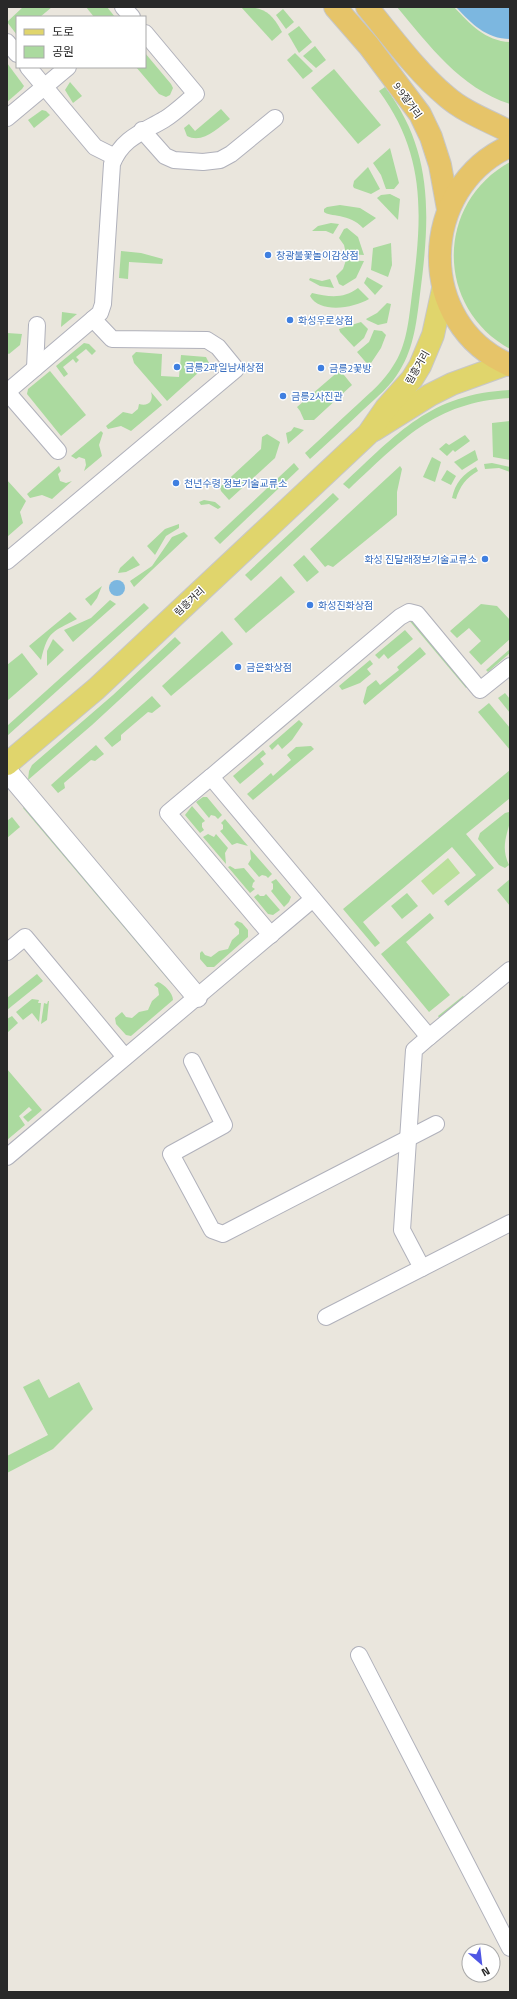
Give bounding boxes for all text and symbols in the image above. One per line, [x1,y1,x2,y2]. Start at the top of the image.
legend [16,16,146,68]
text: 도로 [52,22,74,41]
text: 공원 [52,42,74,61]
street label: 9·9절거리 [390,79,425,121]
place label: 창광불꽃놀이감상점 [276,248,359,263]
marker: 창광불꽃놀이감상점 [263,250,273,260]
place label: 화성우로상점 [298,313,353,328]
marker: 화성우로상점 [285,315,295,325]
street label: 림흥거리 [402,348,433,387]
place label: 금릉2과일남새상점 [185,360,264,375]
place label: 금릉2꽃방 [329,361,371,376]
marker: 금릉2과일남새상점 [172,362,182,372]
marker: 금릉2꽃방 [316,363,326,373]
place label: 금릉2사진관 [291,389,343,404]
marker: 금릉2사진관 [278,391,288,401]
place label: 천년수령 정보기술교류소 [184,476,287,491]
marker: 천년수령 정보기술교류소 [171,478,181,488]
place label: 화성 진달래정보기술교류소 [364,552,477,567]
marker: 화성 진달래정보기술교류소 [480,554,490,564]
street label: 림흥거리 [171,583,208,619]
place label: 화성진화상점 [318,598,373,613]
marker: 화성진화상점 [305,600,315,610]
place label: 금은화상점 [246,660,292,675]
marker: 금은화상점 [233,662,243,672]
north arrow [461,1943,501,1983]
text: N [479,1963,493,1981]

